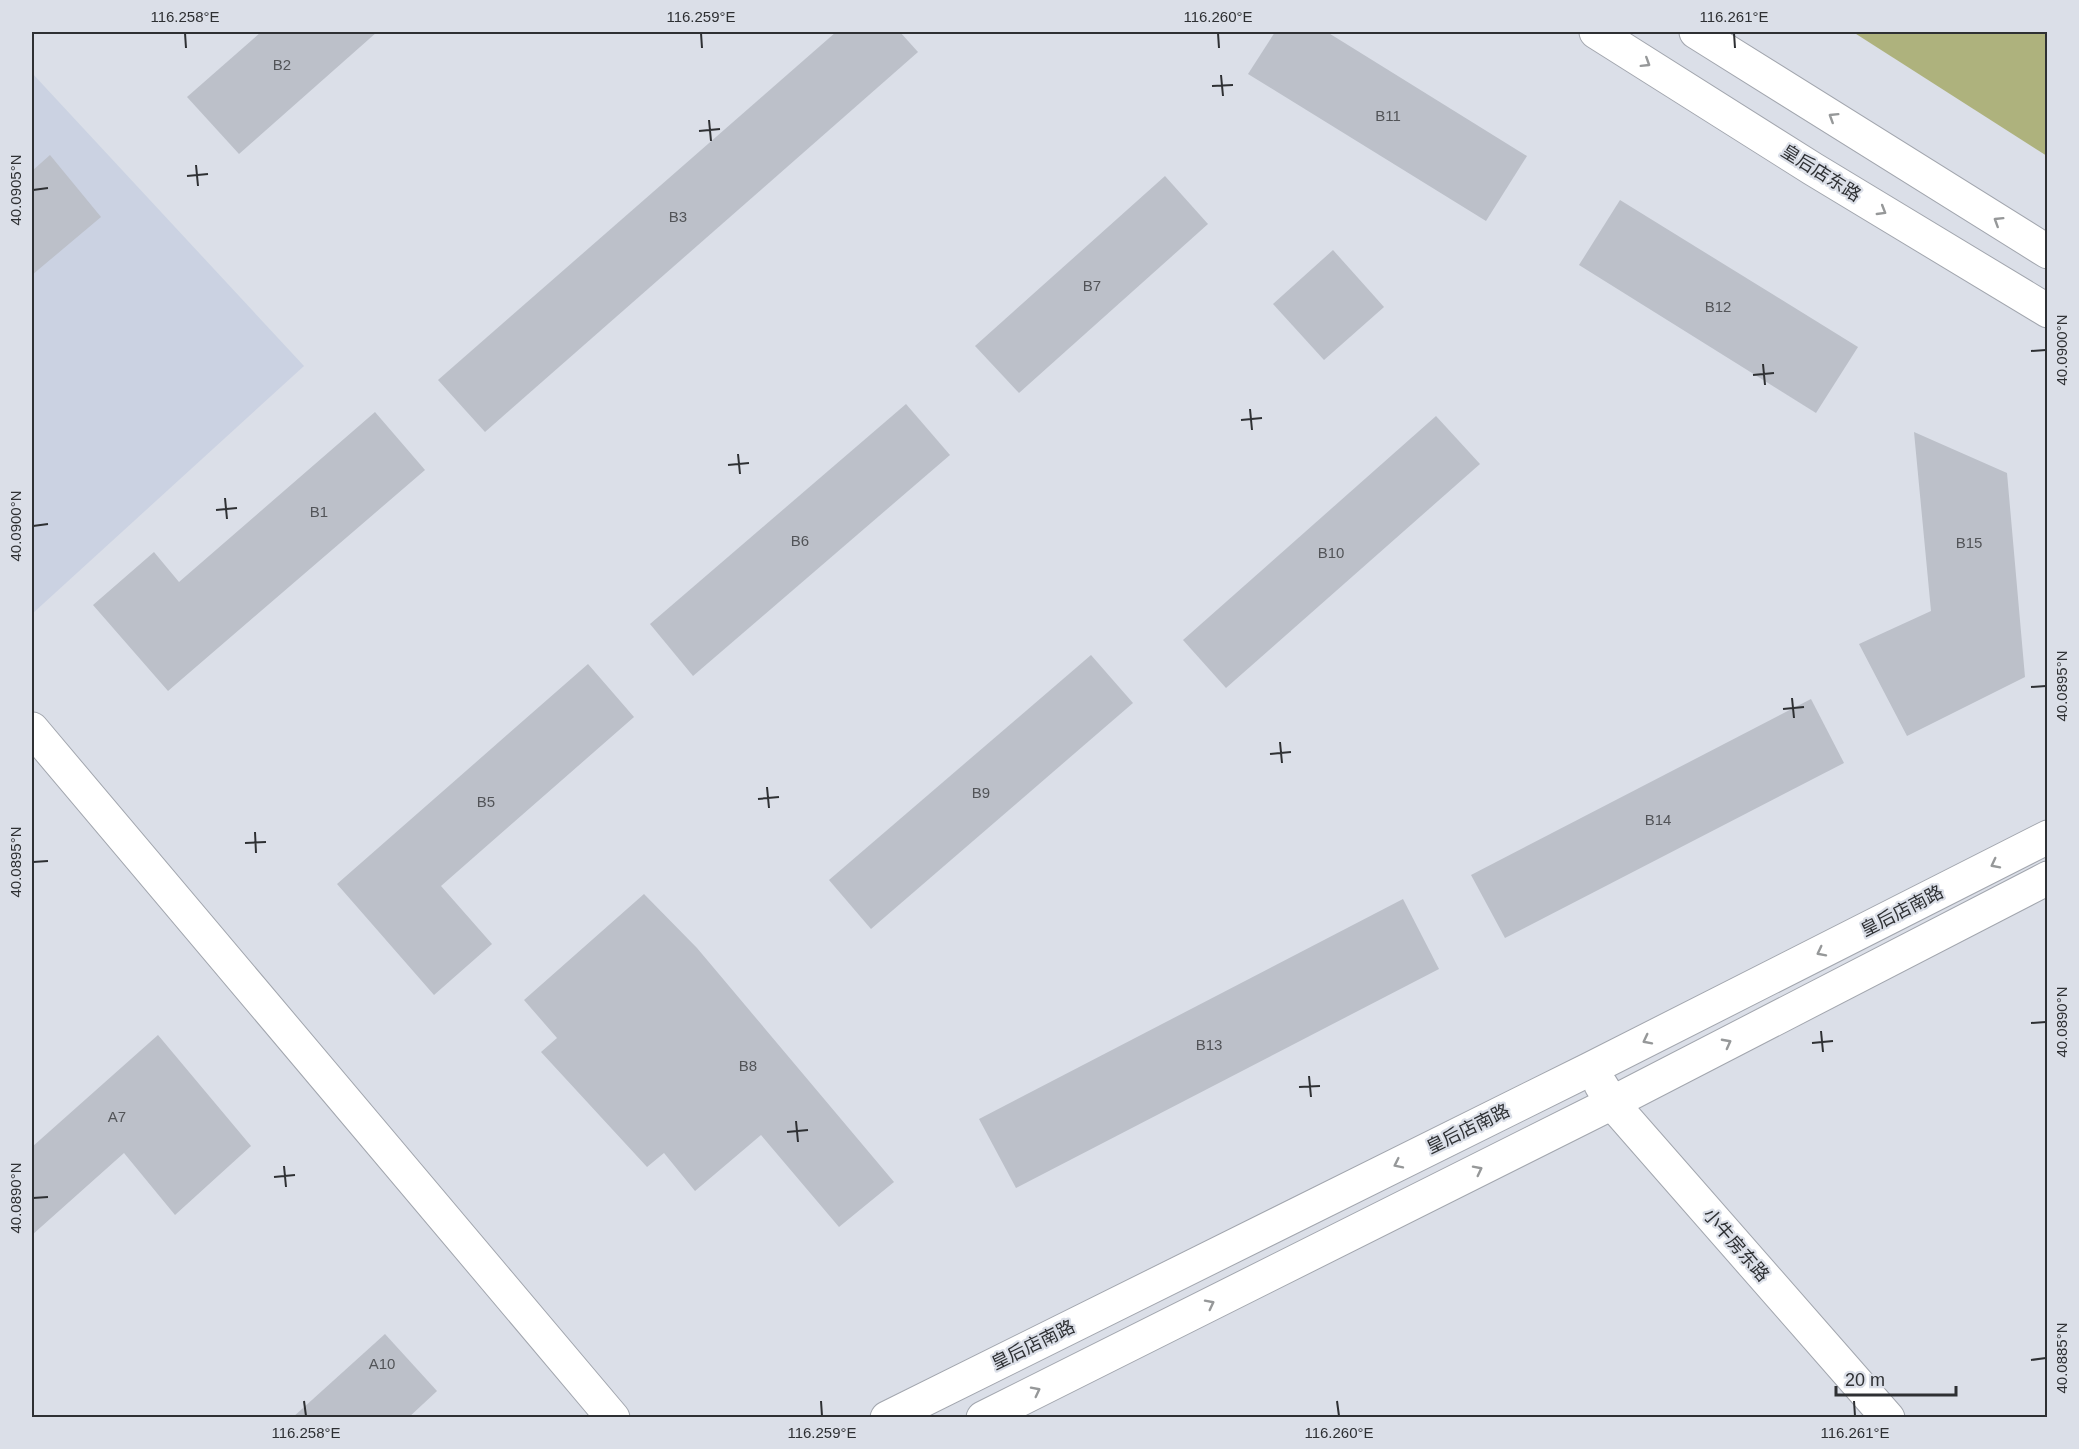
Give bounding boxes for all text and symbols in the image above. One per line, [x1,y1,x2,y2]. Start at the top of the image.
text: 116.258°E [150,8,220,25]
text: 116.259°E [666,8,736,25]
text: 116.260°E [1183,8,1253,25]
text: 116.261°E [1699,8,1769,25]
one-way arrow [1640,55,1650,67]
house number: B2 [273,56,291,73]
house number: B11 [1375,107,1401,124]
one-way arrow [1829,113,1840,124]
street label: 皇后店东路 [1778,141,1864,205]
text: 40.0905°N [7,154,24,226]
one-way arrow [1876,203,1886,215]
house number: B3 [669,208,687,225]
one-way arrow [1994,216,2004,228]
house number: B7 [1083,277,1101,294]
house number: B12 [1705,298,1731,315]
text: 40.0900°N [2053,314,2070,386]
text: 40.0900°N [7,490,24,562]
house number: B1 [310,503,328,520]
house number: B6 [791,532,809,549]
house number: B15 [1956,534,1982,551]
house number: B10 [1318,544,1344,561]
text: 40.0895°N [2053,650,2070,722]
house number: B9 [972,784,990,801]
house number: B5 [477,793,495,810]
house number: B14 [1645,811,1671,828]
text: 40.0895°N [7,826,24,898]
one-way arrow [1991,856,2002,868]
street label: 皇后店南路 [1857,882,1947,940]
one-way arrow [1817,944,1828,956]
text: 40.0890°N [2053,986,2070,1058]
one-way arrow [1643,1033,1654,1044]
house number: B13 [1196,1036,1222,1053]
one-way arrow [1721,1039,1731,1050]
house number: B8 [739,1057,757,1074]
street label: 皇后店南路 [1423,1100,1513,1158]
house number: A7 [108,1108,126,1125]
one-way arrow [1393,1157,1404,1169]
text: 40.0890°N [7,1162,24,1234]
one-way arrow [1472,1166,1483,1177]
street label: 小牛房东路 [1699,1204,1773,1286]
one-way arrow [1204,1300,1214,1311]
street label: 皇后店南路 [988,1316,1078,1374]
text: 40.0885°N [2053,1322,2070,1394]
house number: A10 [369,1355,395,1372]
scale bar [1836,1359,1956,1397]
text: 20 m [1845,1370,1885,1390]
one-way arrow [1029,1387,1040,1399]
text: 116.258°E [271,1424,341,1441]
text: 116.259°E [787,1424,857,1441]
text: 116.260°E [1304,1424,1374,1441]
text: 116.261°E [1820,1424,1890,1441]

